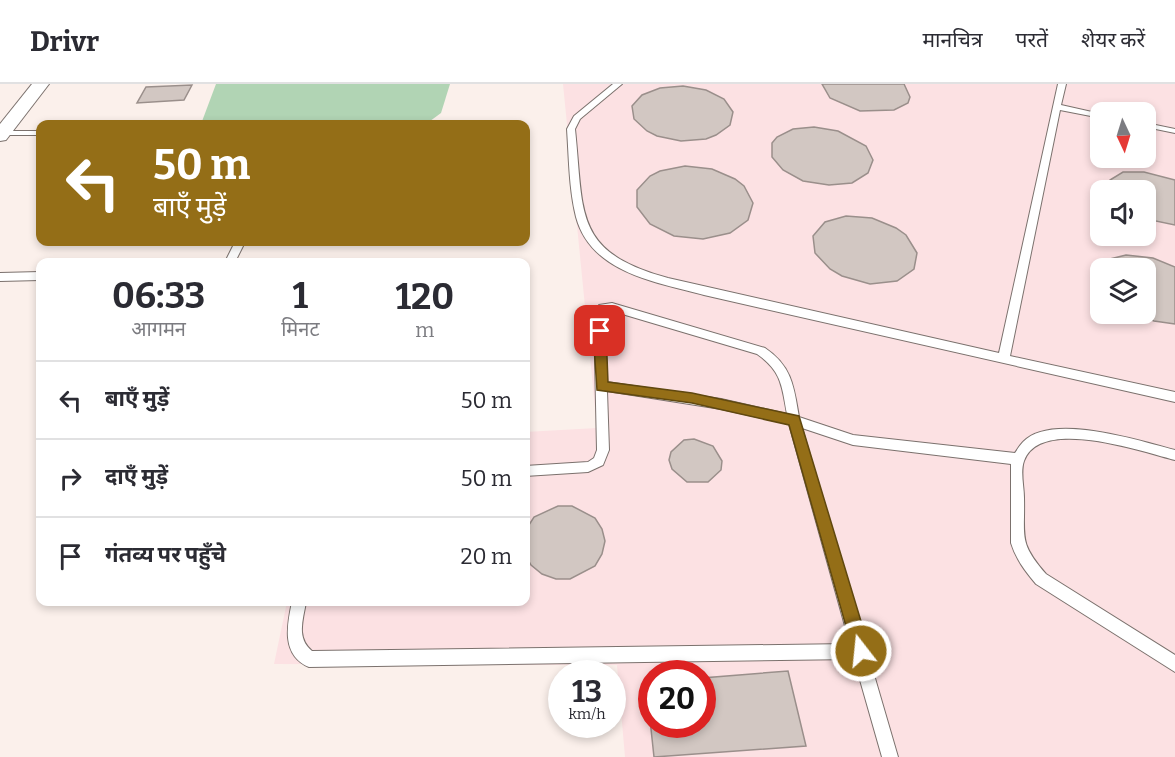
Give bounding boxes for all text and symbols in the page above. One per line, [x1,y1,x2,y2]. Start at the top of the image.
text: Drivr [30,25,99,58]
text: मानचित्र [923,27,983,53]
text: परतें [1016,27,1048,53]
text: शेयर करें [1081,27,1145,53]
north arrow [1090,102,1156,168]
map controls [1090,102,1156,324]
text: 50 m [153,140,250,190]
icon: left [54,144,132,222]
button: sound [1090,180,1156,246]
text: बाएँ मुड़ें [153,191,226,223]
button: layers [1090,258,1156,324]
text: 06:33 [112,274,205,318]
text: 1 [293,274,308,318]
text: 120 [395,275,454,319]
pin [574,305,625,356]
icon: arrive [583,314,616,347]
text: आगमन [131,317,186,341]
text: मिनट [281,317,320,341]
text: m [415,318,434,342]
icon: left [54,384,87,417]
text: बाएँ मुड़ें [105,385,169,412]
text: 50 m [461,387,512,414]
icon: right [54,462,87,495]
text: दाएँ मुड़ें [105,463,168,490]
text: 50 m [461,465,512,492]
icon: arrive [54,540,87,573]
text: गंतव्य पर पहुँचे [105,541,226,568]
text: 20 m [461,543,512,570]
position arrow [829,619,893,683]
speed limit sign: 20 [638,660,716,738]
text: 13 [572,674,602,710]
text: km/h [568,705,606,723]

